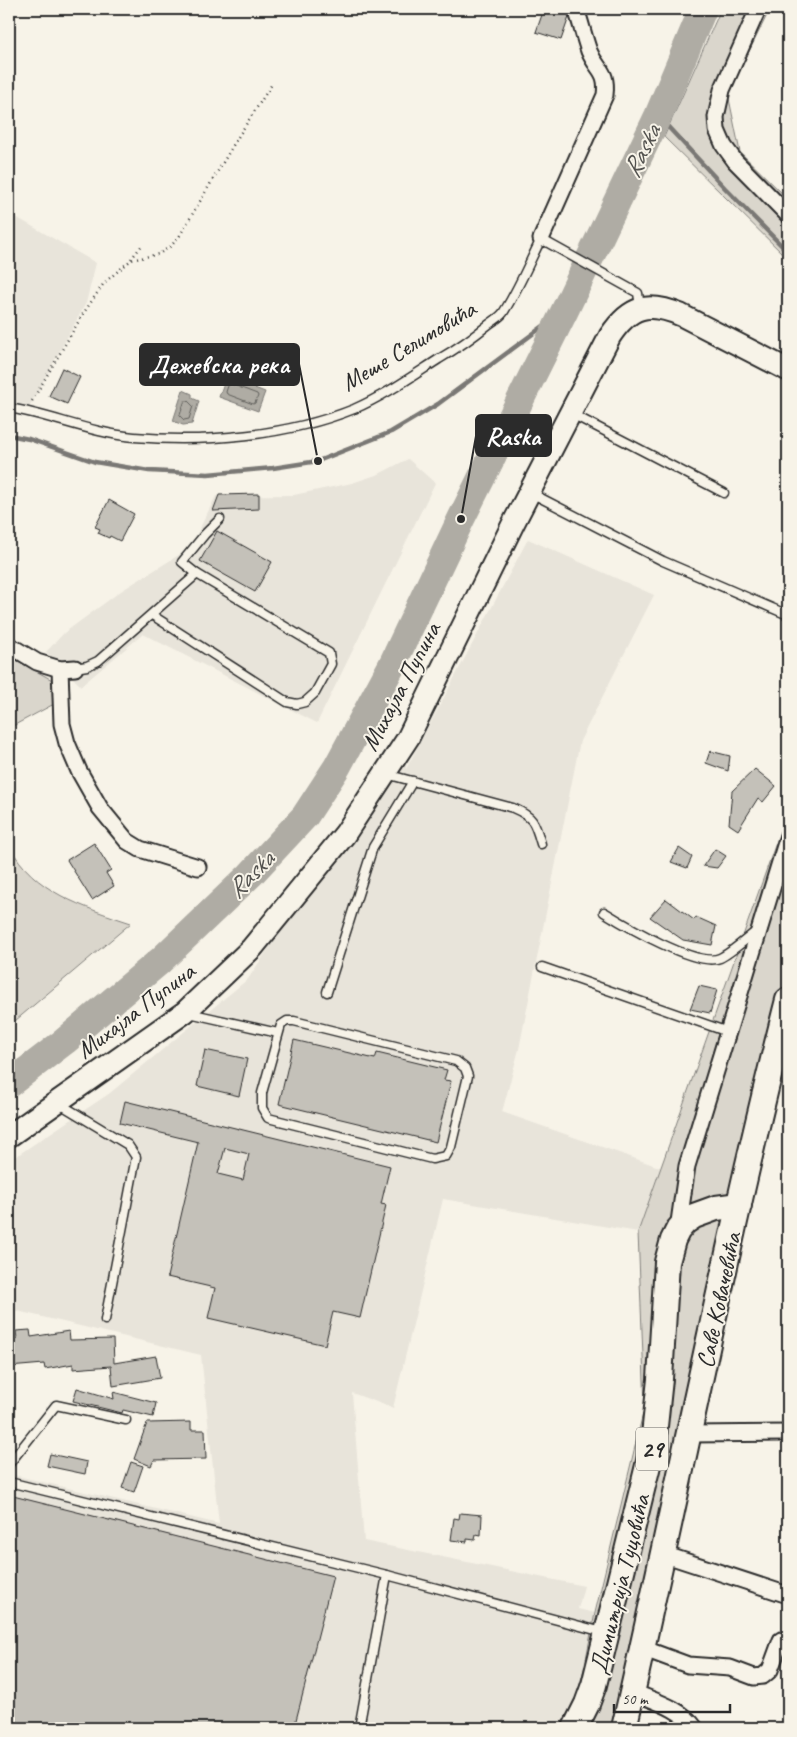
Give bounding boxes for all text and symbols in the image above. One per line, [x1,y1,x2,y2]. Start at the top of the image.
water label: Raska [615,117,669,183]
street label: Меше Селимовића [335,292,484,399]
callout: Дежевска река [140,344,299,385]
text: Дежевска река [149,348,291,381]
callout: Raska [476,415,551,456]
text: Raska [486,420,543,453]
street label: Михајла Пупина [354,615,449,756]
water label: Raska [220,842,283,905]
street label: Михајла Пупина [70,954,203,1066]
street label: Саве Ковачевића [689,1227,749,1371]
road number: 29 [636,1428,668,1470]
street label: Димитрија Туцовића [582,1489,658,1677]
scale bar [614,1682,731,1714]
text: 50 m [622,1690,649,1709]

